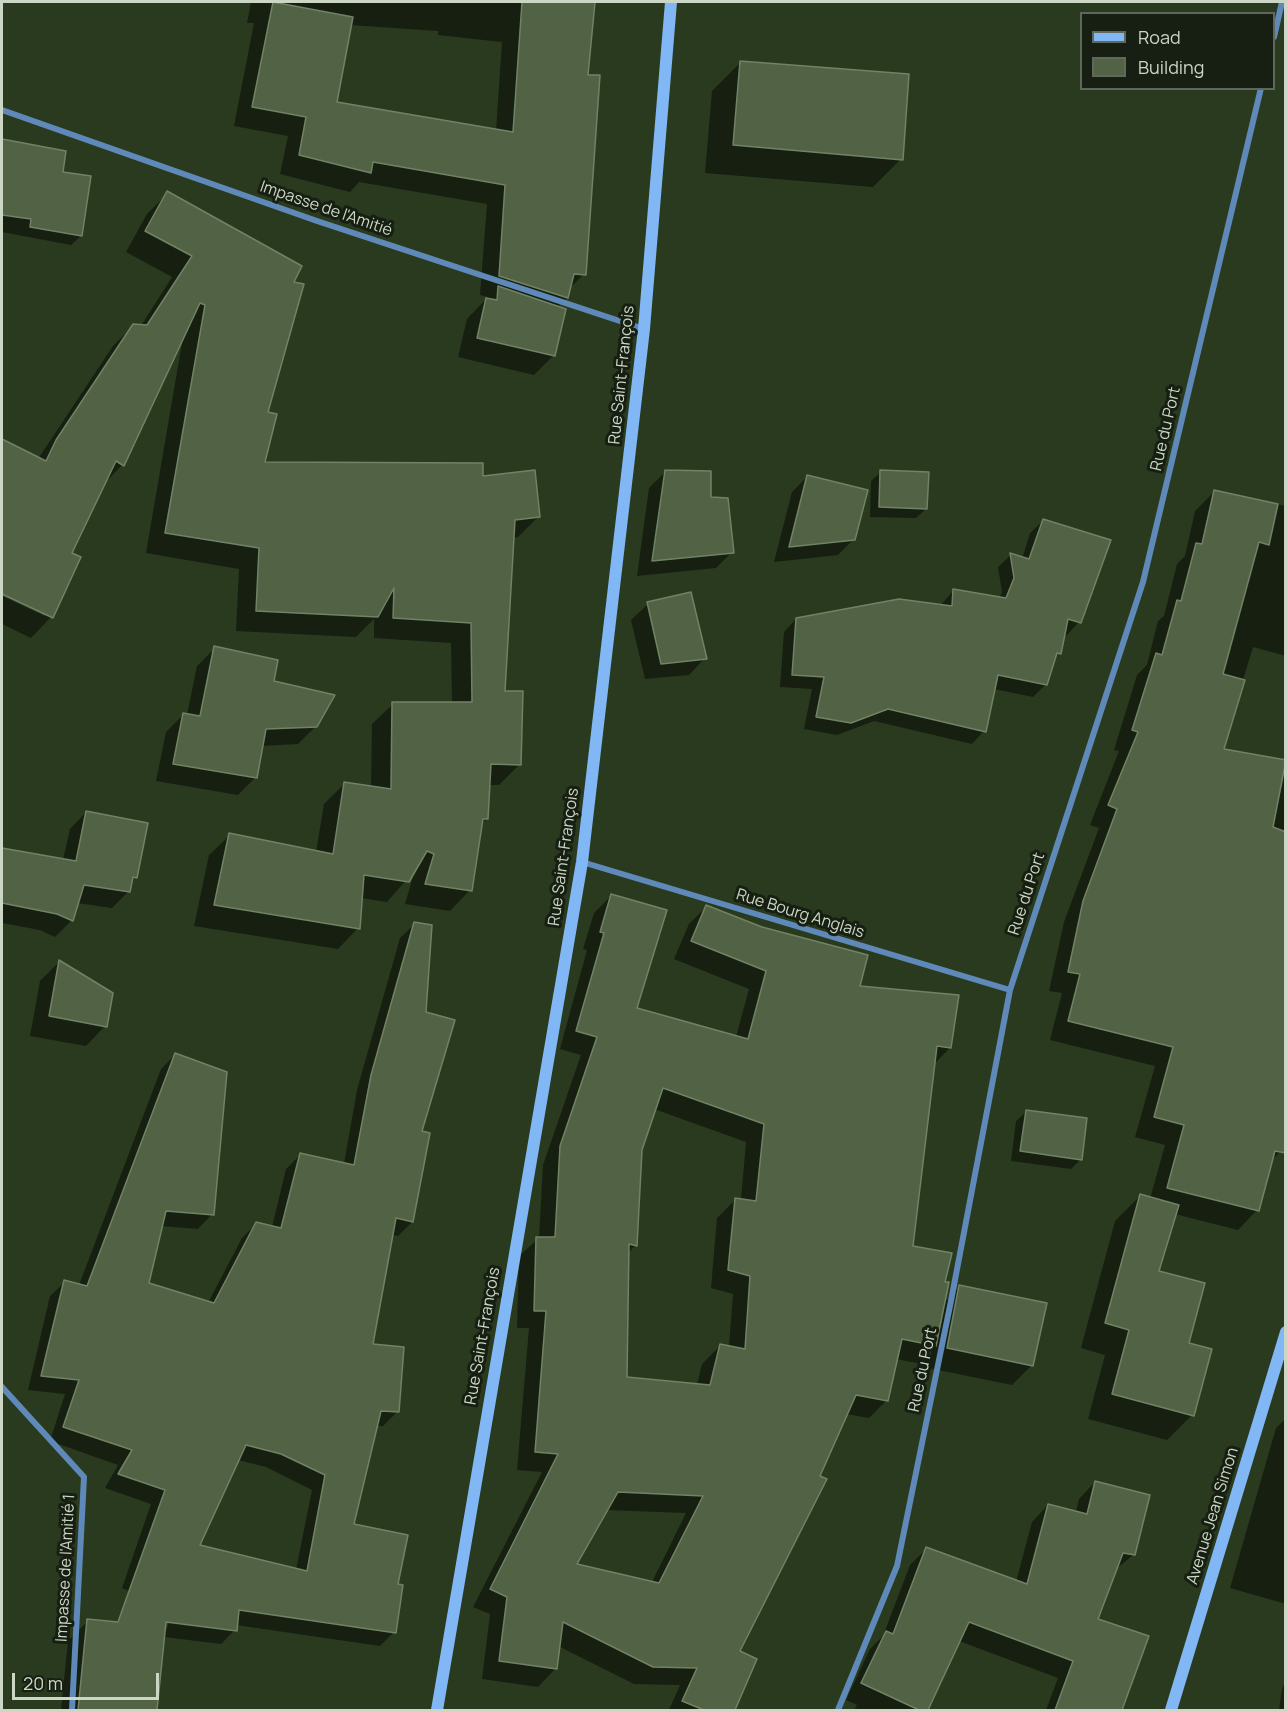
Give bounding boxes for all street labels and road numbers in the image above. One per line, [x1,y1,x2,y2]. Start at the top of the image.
street label: Impasse de l'Amitié [257,177,395,241]
street label: Rue Saint-François [605,305,639,445]
street label: Rue du Port [1147,385,1185,473]
street label: Rue Saint-François [545,787,583,927]
street label: Rue du Port [1005,850,1049,938]
street label: Rue Bourg Anglais [734,885,866,943]
street label: Rue Saint-François [461,1266,505,1406]
street label: Rue du Port [905,1326,941,1414]
street label: Avenue Jean Simon [1183,1445,1243,1587]
street label: Impasse de l'Amitié 1 [53,1494,79,1642]

